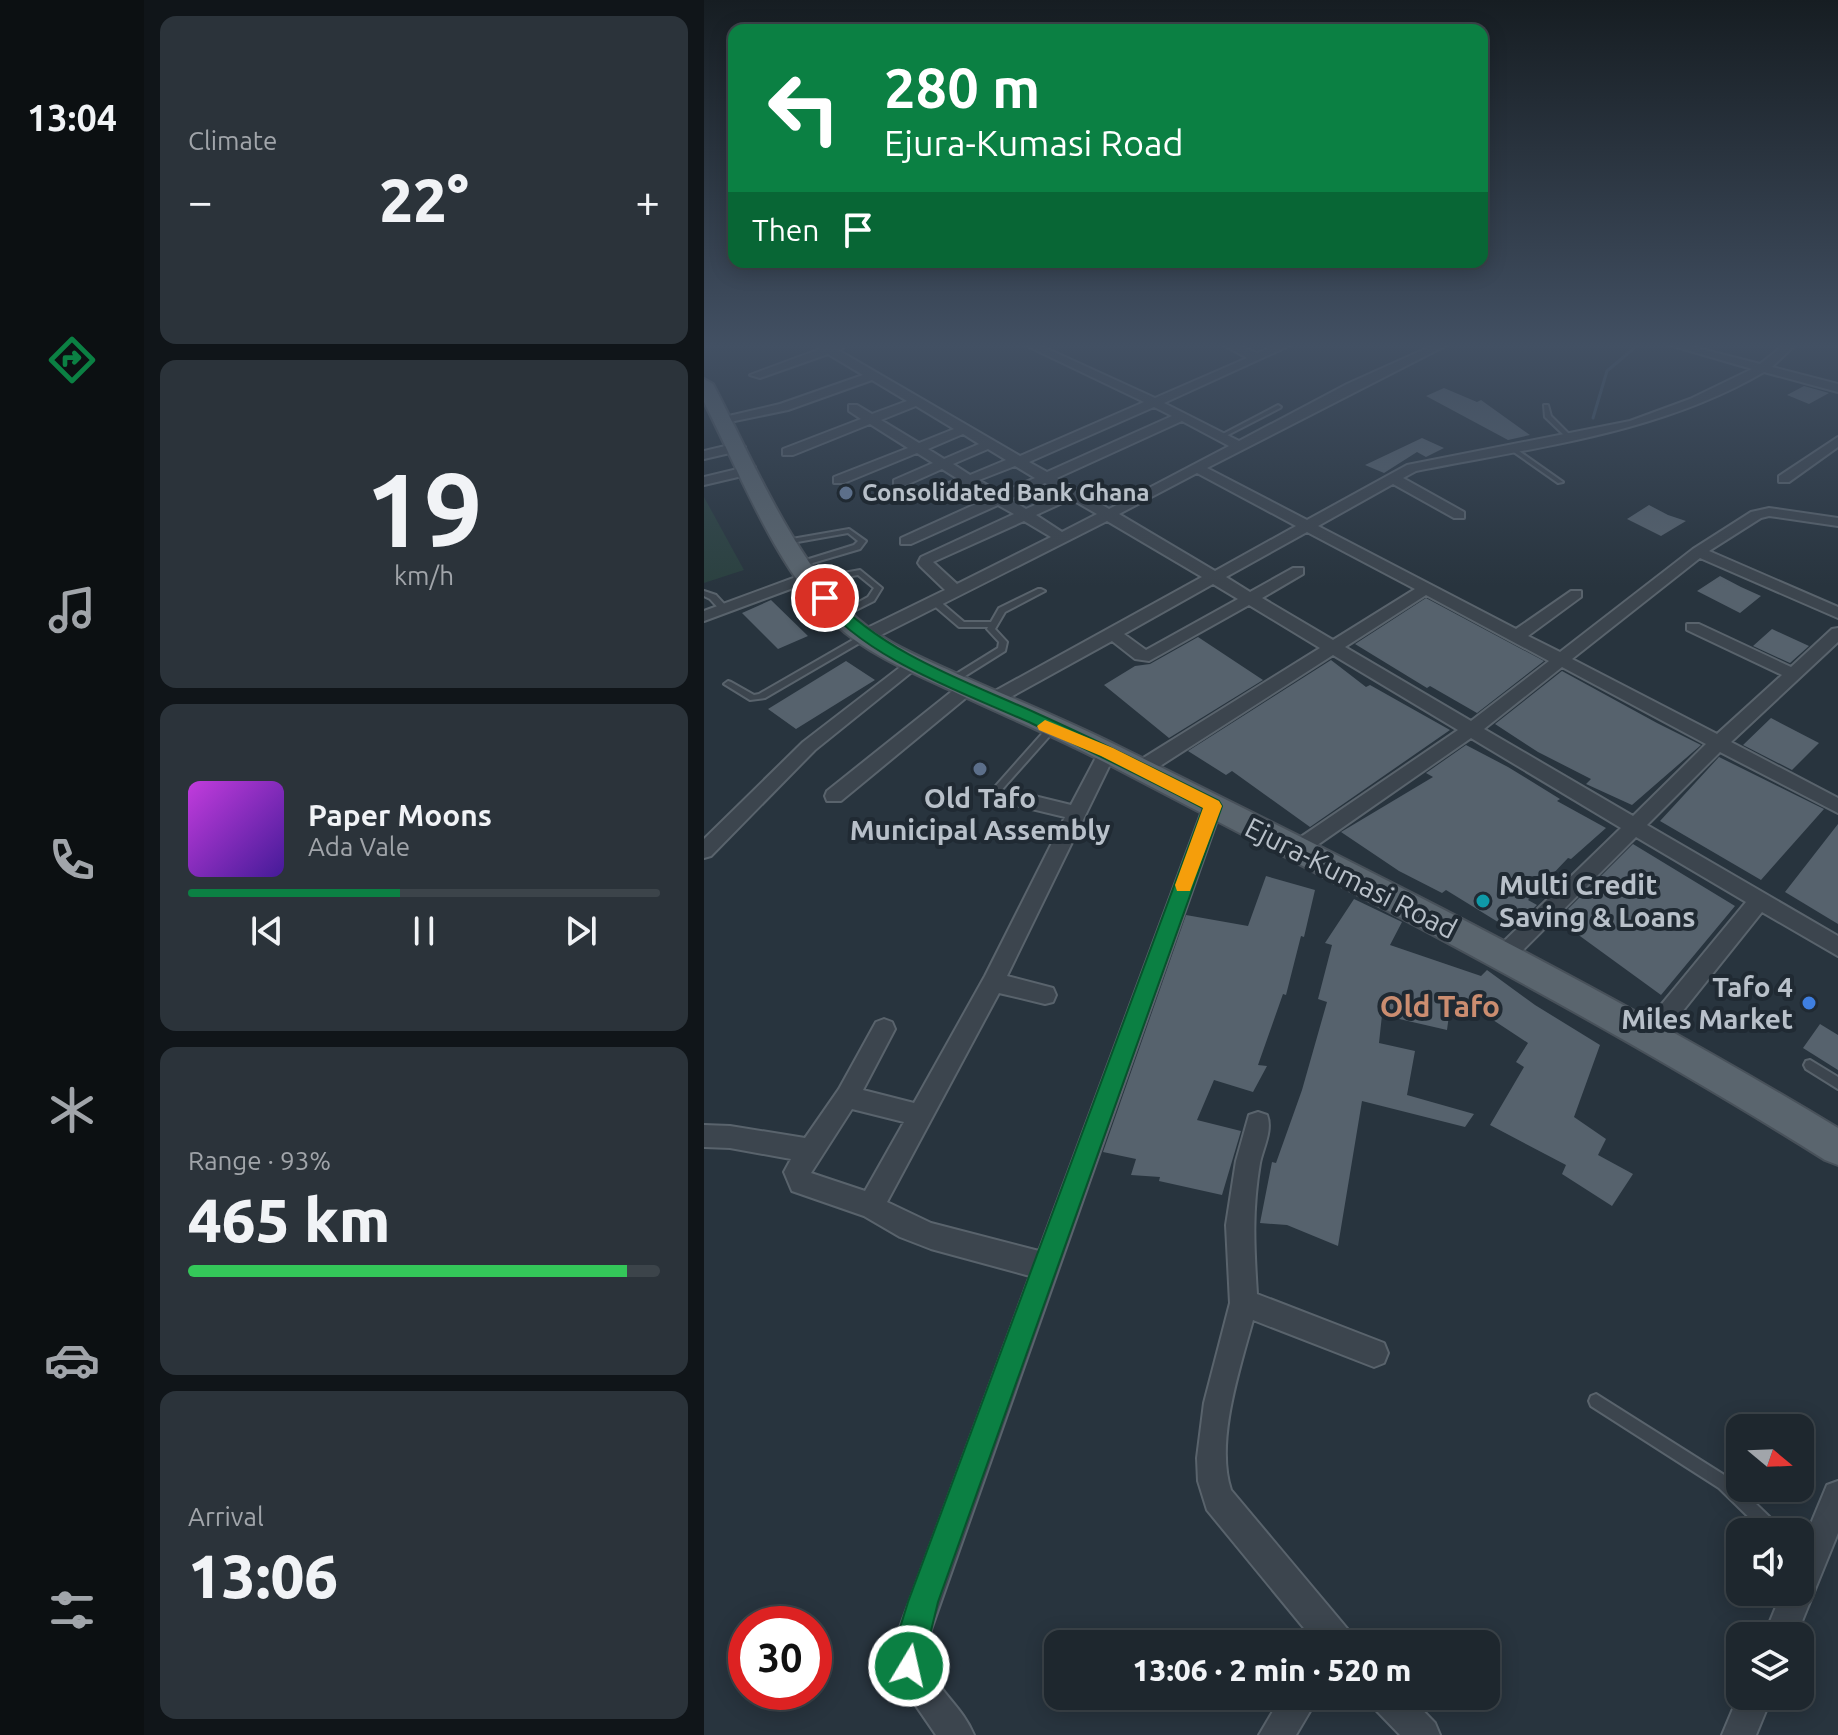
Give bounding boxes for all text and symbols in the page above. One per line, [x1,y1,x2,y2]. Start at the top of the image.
icon: left [752,56,856,160]
text: 280 m [884,56,1040,119]
text: 13:04 [27,97,117,138]
text: Ejura-Kumasi Road [884,122,1184,163]
text: Climate [188,126,277,155]
text: 22° [379,166,469,233]
text: − [188,176,213,225]
text: + [635,176,660,225]
icon: arrive [836,208,880,252]
text: Then [752,213,820,247]
icon: directions [44,332,100,388]
text: 19 [365,450,483,567]
place label: Consolidated Bank Ghana [862,479,1149,506]
marker: Consolidated Bank Ghana [837,484,855,502]
text: km/h [394,561,454,590]
pin [791,564,859,632]
icon: arrive [803,576,847,620]
icon: music [44,582,100,638]
marker: Old Tafo Municipal Assembly [971,760,989,778]
place label: Old Tafo Municipal Assembly [850,782,1110,845]
text: Paper Moons [308,798,492,832]
street label: Ejura-Kumasi Road [1240,811,1462,944]
icon: phone [44,832,100,888]
text: Ada Vale [308,832,410,861]
place label: Multi Credit Saving & Loans [1499,869,1695,932]
marker: Multi Credit Saving & Loans [1474,892,1492,910]
icon: previous [245,909,289,953]
icon: pause [402,909,446,953]
icon: next [559,909,603,953]
place label: Tafo 4 Miles Market [1621,971,1793,1034]
district label: Old Tafo [1380,989,1500,1023]
marker: Tafo 4 Miles Market [1800,994,1818,1012]
icon: climate [44,1082,100,1138]
text: Range · 93% [188,1146,331,1175]
text: 465 km [188,1186,390,1253]
icon: car [44,1332,100,1388]
north arrow [1726,1414,1814,1502]
map controls [1726,1414,1814,1710]
text: Arrival [188,1502,264,1531]
button: sound [1726,1518,1814,1606]
text: 13:06 [188,1542,338,1609]
icon: filters [44,1582,100,1638]
speed limit sign: 30 [728,1606,832,1710]
button: layers [1726,1622,1814,1710]
position arrow [867,1624,951,1708]
text: 13:06 · 2 min · 520 m [1133,1653,1411,1687]

